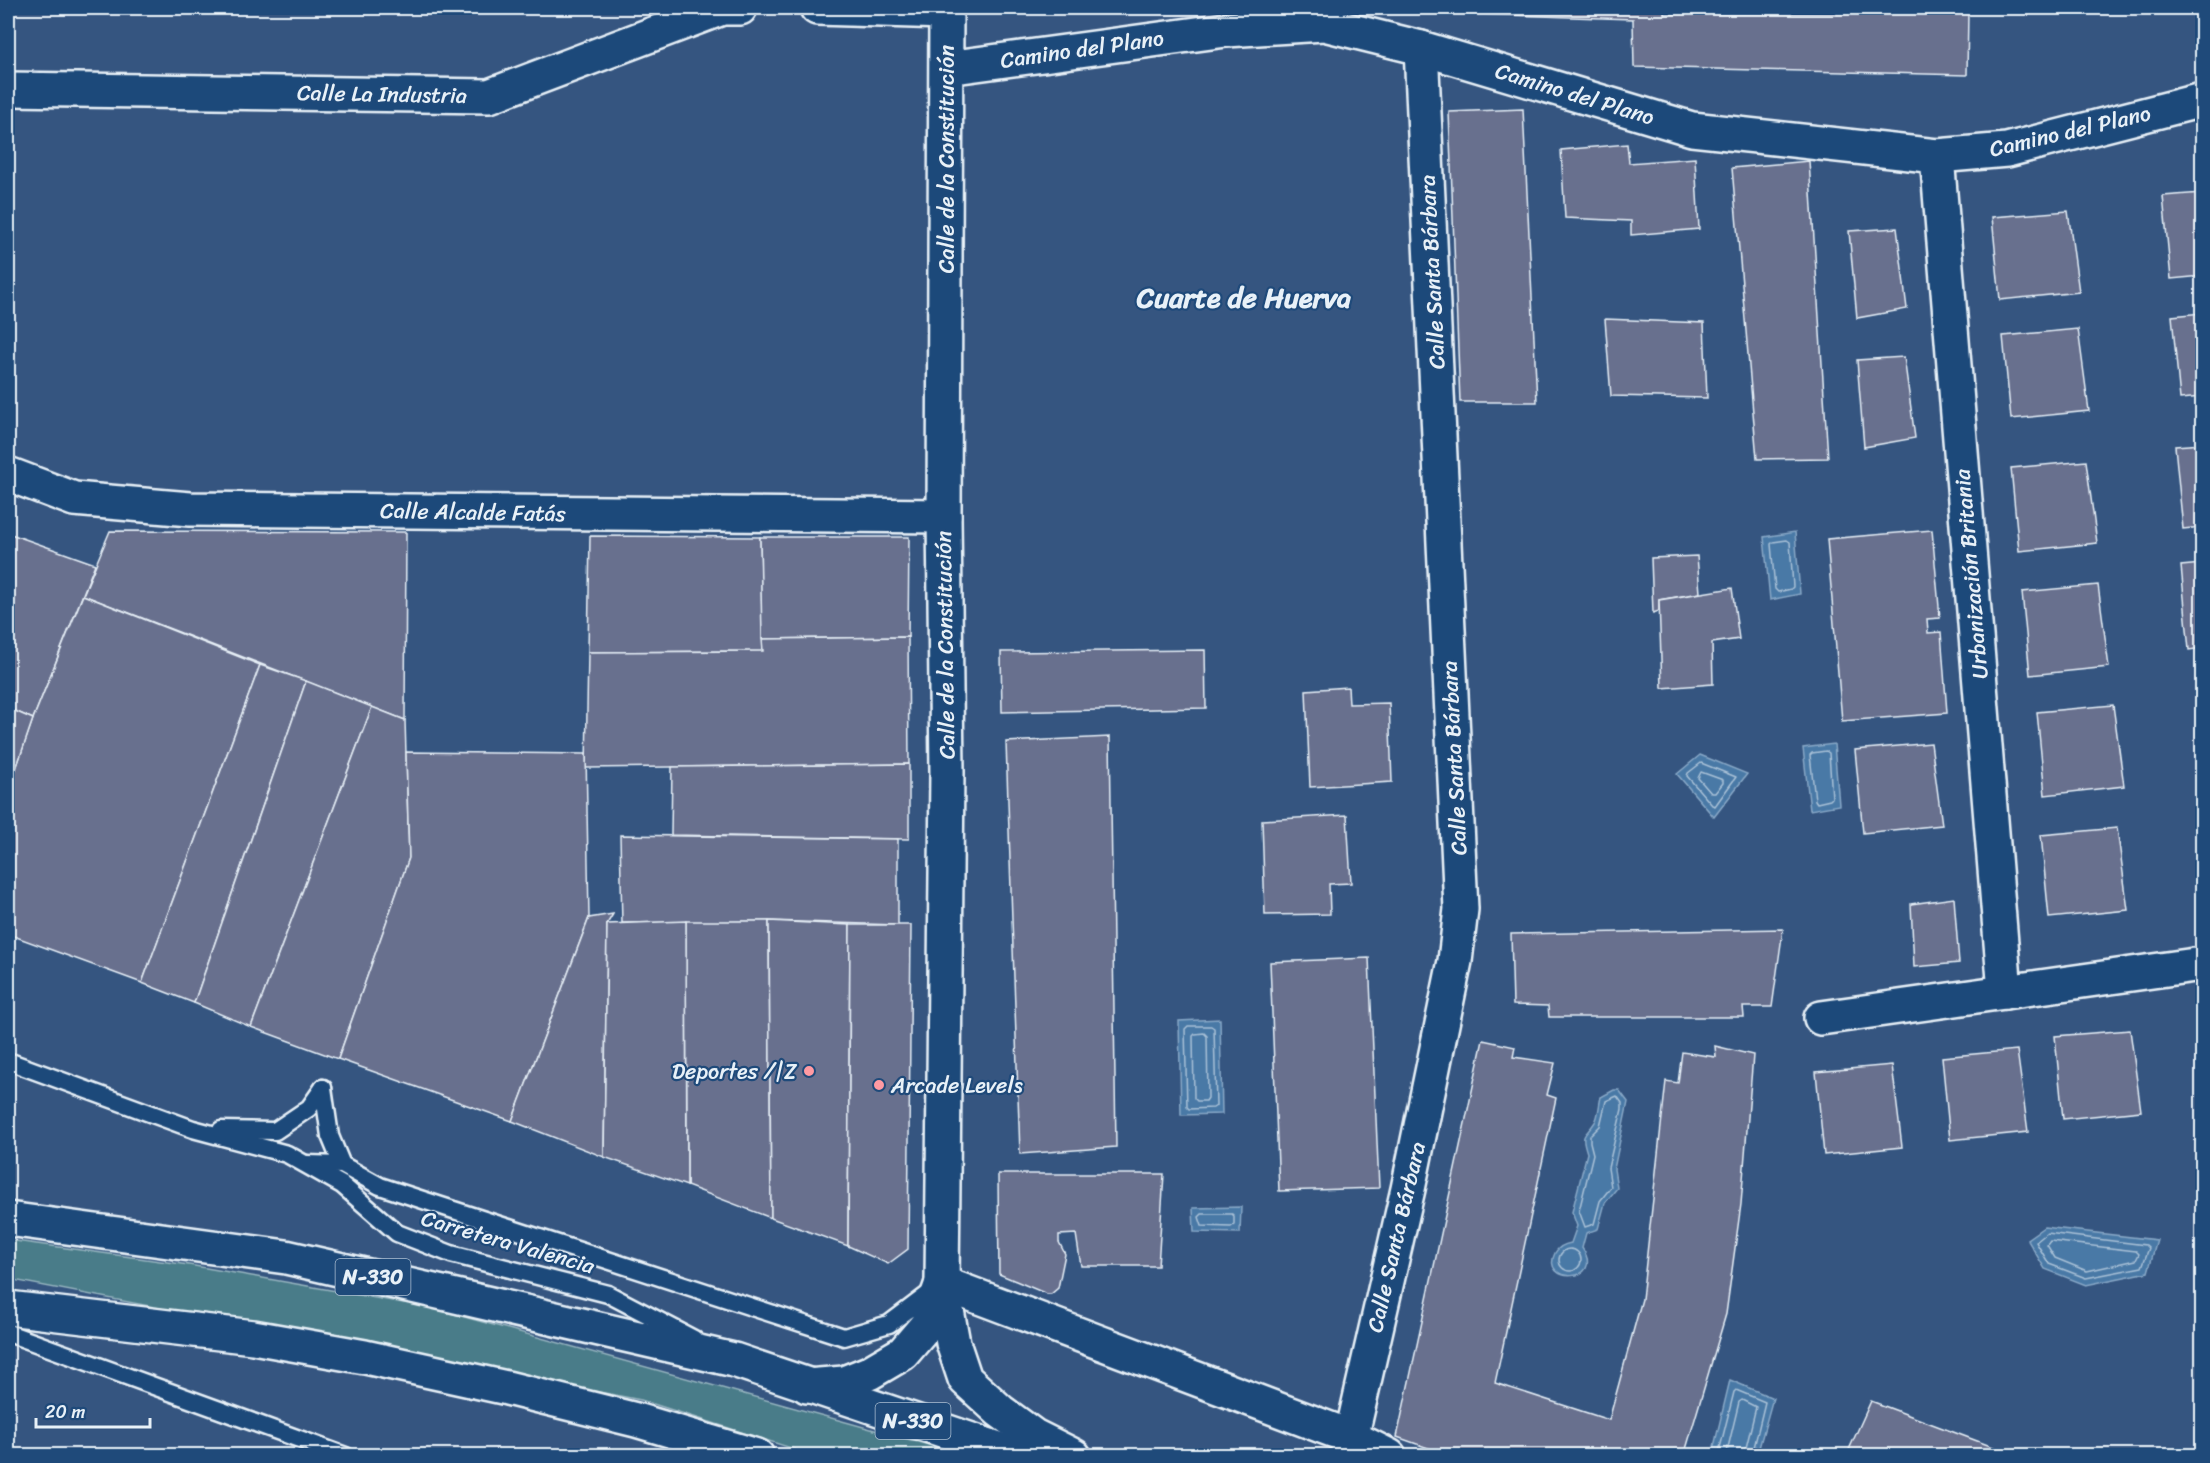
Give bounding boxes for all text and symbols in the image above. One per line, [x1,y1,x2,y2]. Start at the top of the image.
street label: Camino del Plano [998,18,1166,80]
street label: Calle de la Constitución [927,45,966,273]
street label: Camino del Plano [1491,51,1660,137]
street label: Calle La Industria [297,73,467,115]
street label: Camino del Plano [1985,93,2155,169]
street label: Calle Santa Bárbara [1407,174,1457,370]
district label: Cuarte de Huerva [1136,273,1351,322]
street label: Urbanización Britania [1942,467,2000,681]
street label: Calle Alcalde Fatás [380,491,567,533]
street label: Calle de la Constitución [924,530,966,759]
street label: Calle Santa Bárbara [1429,660,1479,856]
place label: Deportes /|Z [672,1052,798,1091]
marker: Deportes /|Z [802,1064,816,1078]
place label: Arcade Levels [890,1066,1023,1105]
marker: Arcade Levels [872,1078,886,1092]
street label: Calle Santa Bárbara [1355,1138,1437,1336]
street label: Carretera Valencia [417,1199,600,1286]
road number: N-330 [336,1259,410,1295]
scale bar [36,1391,150,1429]
text: 20 m [45,1396,85,1428]
road number: N-330 [876,1403,950,1439]

